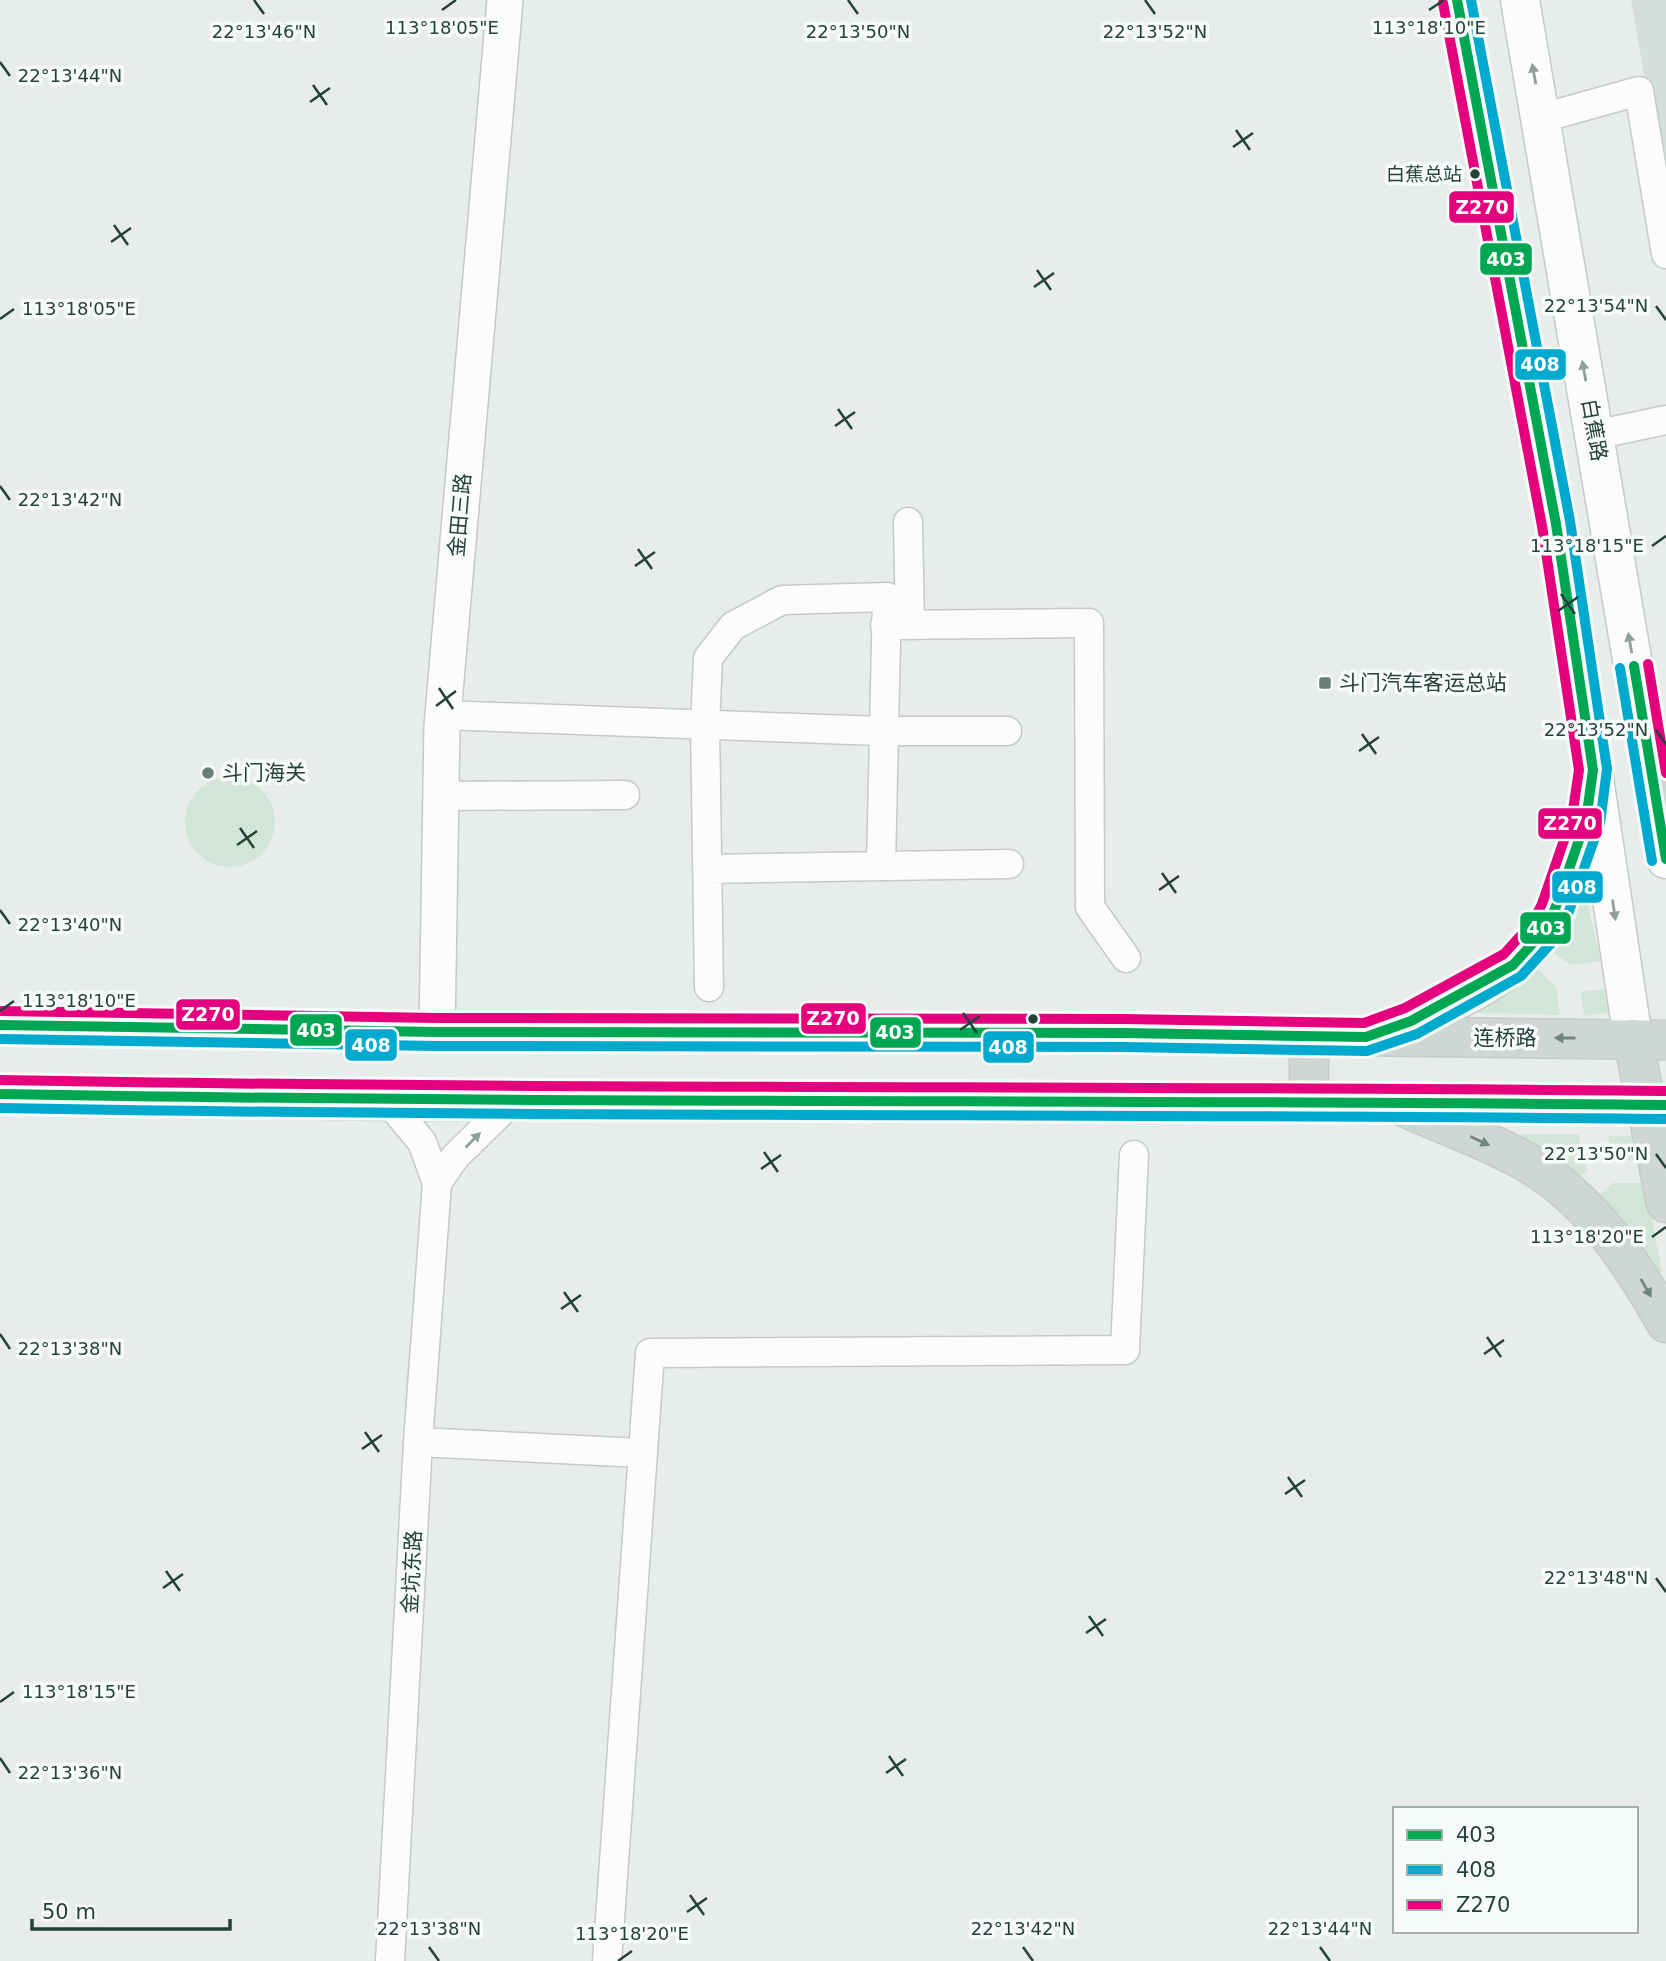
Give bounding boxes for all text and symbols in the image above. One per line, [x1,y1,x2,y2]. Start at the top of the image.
text: 113°18'05"E [385,17,499,38]
text: 113°18'10"E [1372,17,1486,38]
text: 22°13'46"N [212,21,316,42]
text: 22°13'50"N [806,21,910,42]
text: 22°13'52"N [1103,21,1207,42]
one-way arrow [1528,63,1539,85]
text: 22°13'44"N [18,65,122,86]
place label: 白蕉总站 [1386,163,1462,185]
marker: 白蕉总站 [1468,167,1482,181]
line badge: Z270 [1448,190,1515,224]
text: Z270 [1455,196,1509,218]
line badge: 403 [1479,242,1533,276]
text: 403 [1486,248,1526,270]
text: 22°13'54"N [1544,295,1648,316]
text: 113°18'05"E [22,298,136,319]
line badge: 408 [1514,348,1567,381]
text: 408 [1520,353,1560,375]
one-way arrow [1578,359,1589,381]
street label: 白蕉路 [1577,397,1611,463]
street label: 金田三路 [444,472,476,558]
text: 22°13'42"N [18,489,122,510]
text: 113°18'15"E [1530,535,1644,556]
one-way arrow [1624,632,1635,654]
place label: 斗门汽车客运总站 [1339,671,1507,695]
marker: 斗门汽车客运总站 [1317,675,1333,691]
text: 22°13'52"N [1544,719,1648,740]
place label: 斗门海关 [222,761,306,785]
marker: 斗门海关 [200,765,216,781]
line badge: Z270 [1537,807,1603,840]
text: Z270 [1543,812,1597,834]
line badge: 408 [1551,870,1604,904]
text: 408 [1557,876,1597,898]
one-way arrow [1609,899,1620,921]
line badge: 403 [1519,911,1572,945]
text: 22°13'40"N [18,914,122,935]
text: 403 [1526,917,1566,939]
text: 113°18'10"E [22,990,136,1011]
line badge: Z270 [175,998,241,1031]
line badge: Z270 [800,1002,867,1035]
text: Z270 [181,1003,235,1025]
text: Z270 [806,1007,860,1029]
unlabelled marker [1026,1012,1040,1026]
line badge: 403 [289,1013,343,1047]
line badge: 403 [869,1016,922,1049]
text: 403 [296,1019,336,1041]
text: 403 [875,1021,915,1043]
street label: 连桥路 [1474,1026,1537,1050]
line badge: 408 [344,1028,398,1062]
line badge: 408 [982,1030,1035,1064]
one-way arrow [1554,1032,1576,1044]
text: 408 [351,1034,391,1056]
text: 408 [988,1036,1028,1058]
one-way arrow [464,1132,481,1149]
one-way arrow [1469,1135,1490,1146]
text: 22°13'50"N [1544,1143,1648,1164]
text: 113°18'20"E [1530,1226,1644,1247]
one-way arrow [1640,1279,1652,1298]
text: 22°13'38"N [18,1338,122,1359]
street label: 金坑东路 [398,1529,426,1615]
text: 22°13'48"N [1544,1567,1648,1588]
text: 113°18'15"E [22,1681,136,1702]
text: 22°13'36"N [18,1762,122,1783]
legend [1393,1807,1638,1933]
text: 403 [1456,1823,1496,1847]
text: 408 [1456,1858,1496,1882]
scale bar [32,1888,229,1932]
text: Z270 [1456,1893,1510,1917]
text: 50 m [42,1900,96,1924]
text: 22°13'38"N [377,1918,481,1939]
text: 22°13'42"N [971,1918,1075,1939]
text: 22°13'44"N [1268,1918,1372,1939]
text: 113°18'20"E [575,1923,689,1944]

